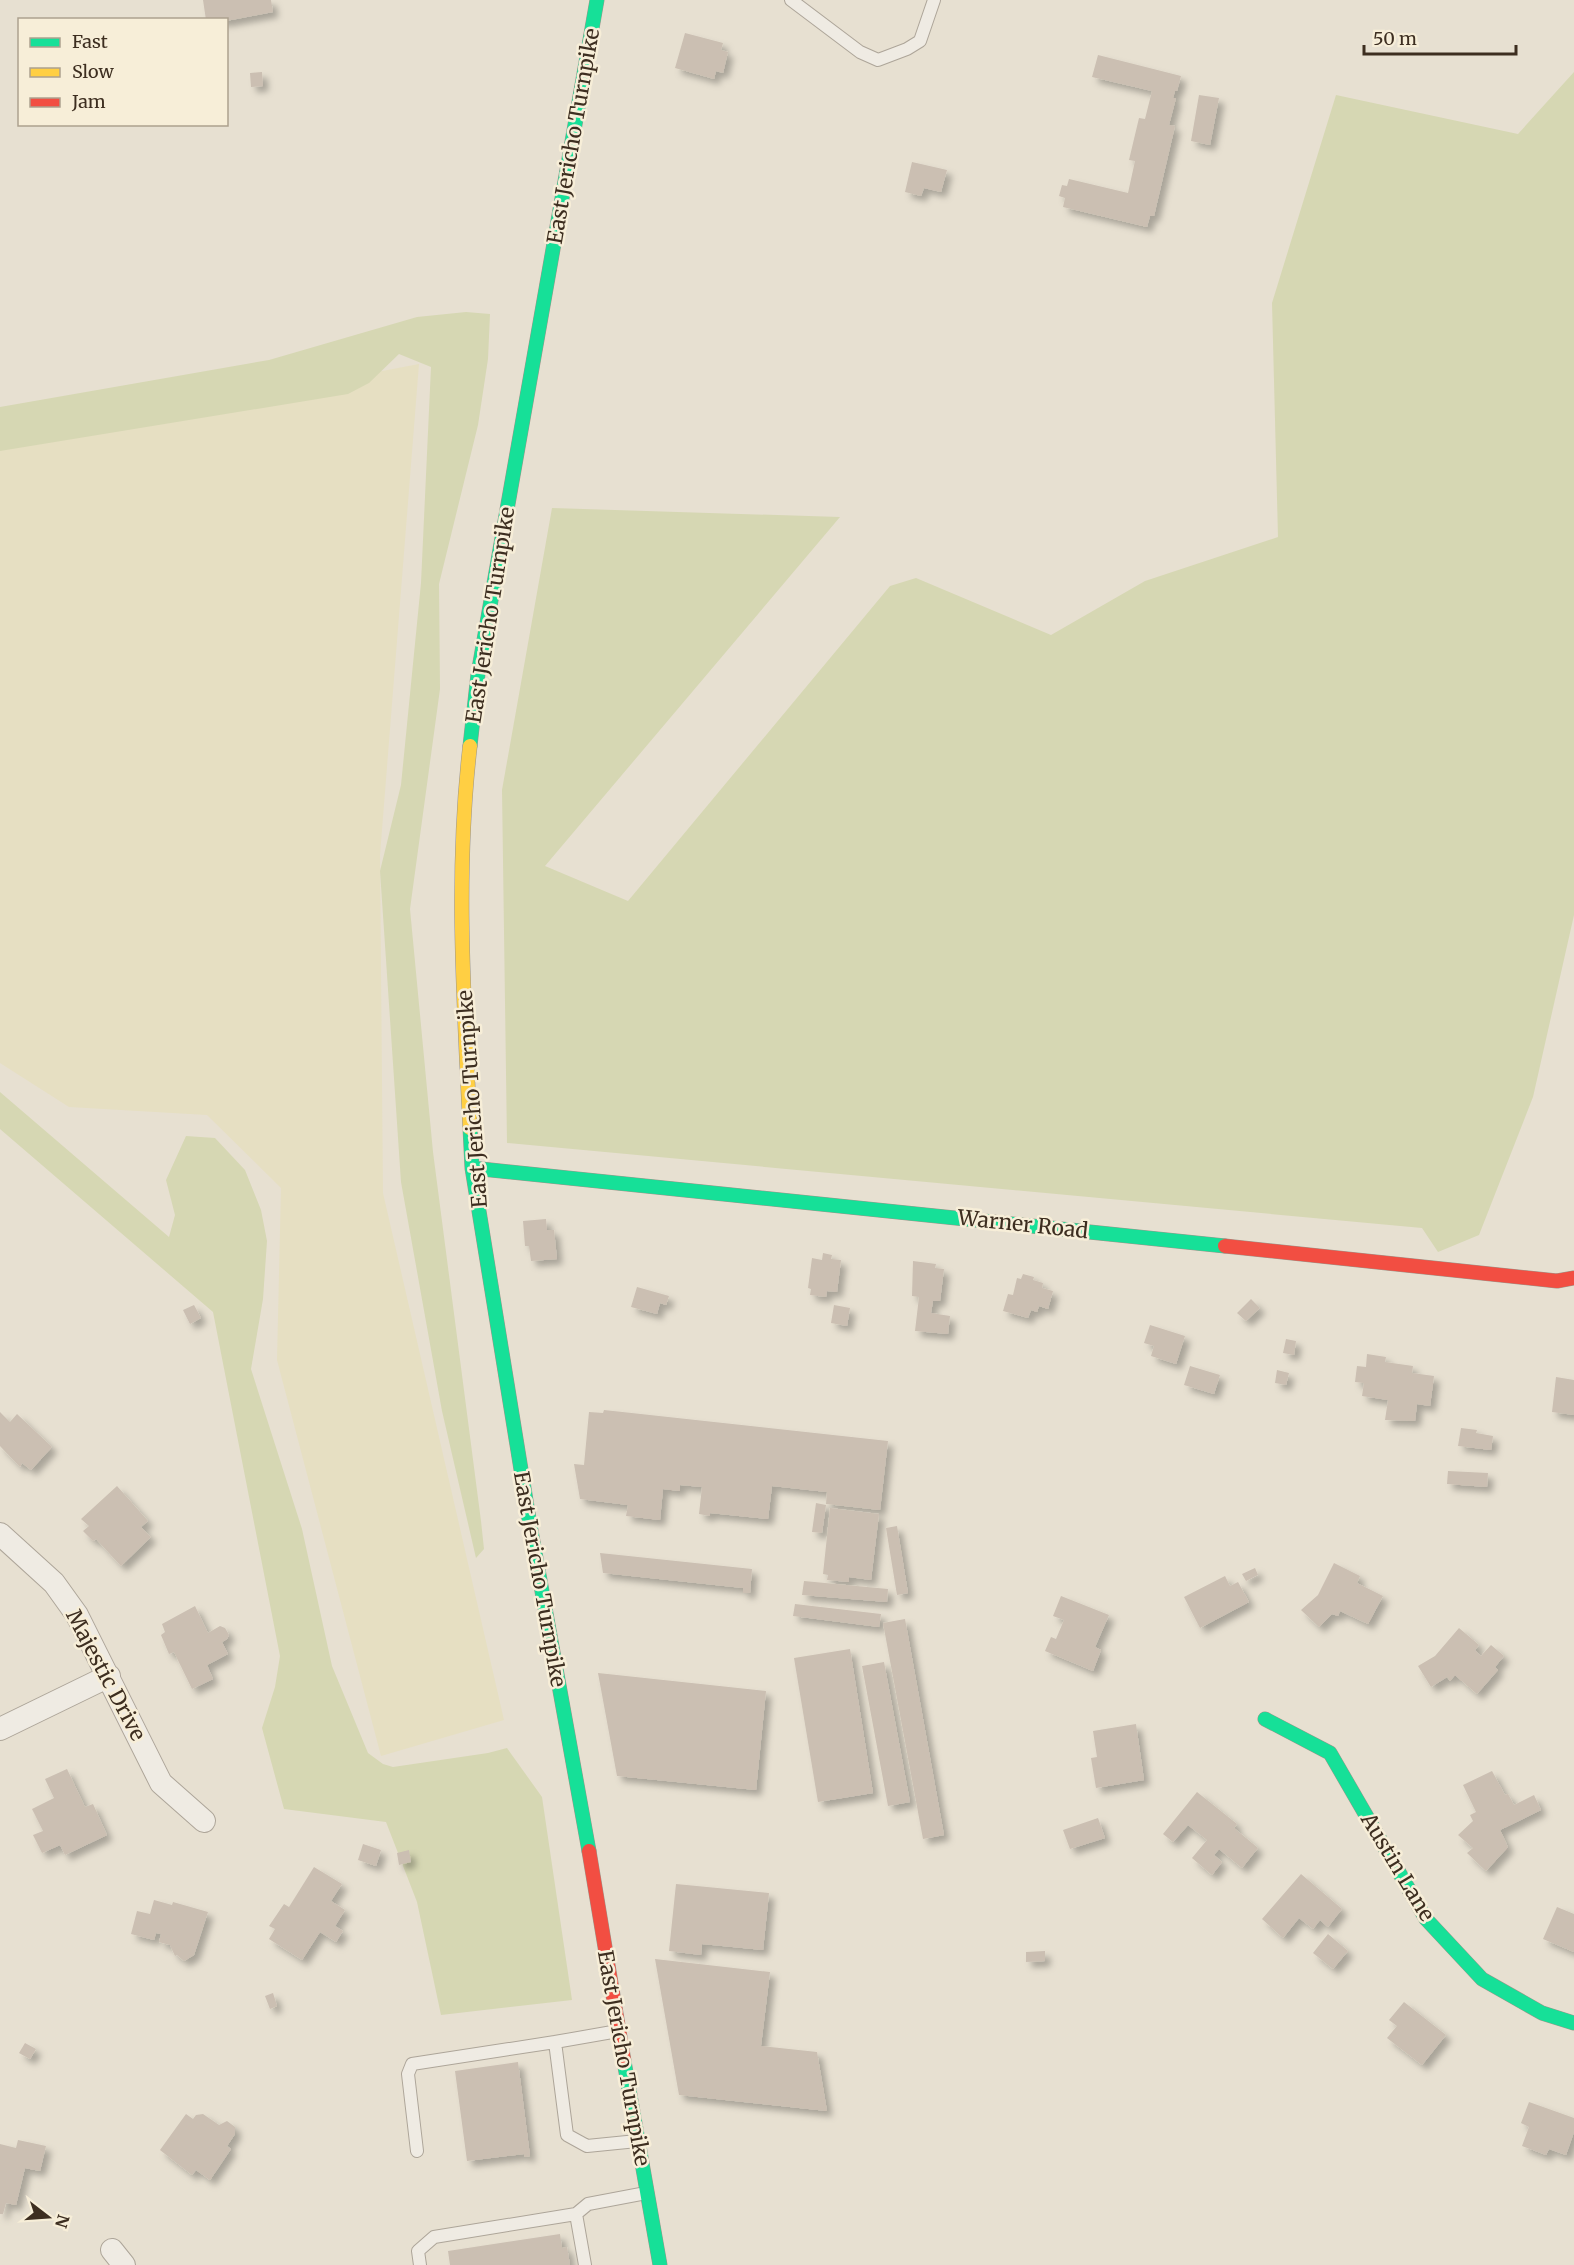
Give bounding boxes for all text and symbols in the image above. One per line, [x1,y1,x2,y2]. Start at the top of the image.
legend [18,18,228,126]
scale bar [1364,18,1516,56]
street label: East Jericho Turnpike [541,26,605,246]
text: 50 m [1373,27,1417,50]
text: Fast [72,30,108,53]
text: Slow [72,60,115,83]
text: Jam [71,90,106,113]
street label: East Jericho Turnpike [460,505,520,725]
street label: East Jericho Turnpike [451,989,493,1209]
street label: Warner Road [955,1204,1090,1244]
street label: East Jericho Turnpike [508,1469,572,1689]
street label: Majestic Drive [60,1605,152,1745]
street label: Austin Lane [1355,1807,1441,1926]
street label: East Jericho Turnpike [592,1948,656,2168]
north arrow [18,2187,78,2247]
text: N [51,2212,74,2231]

